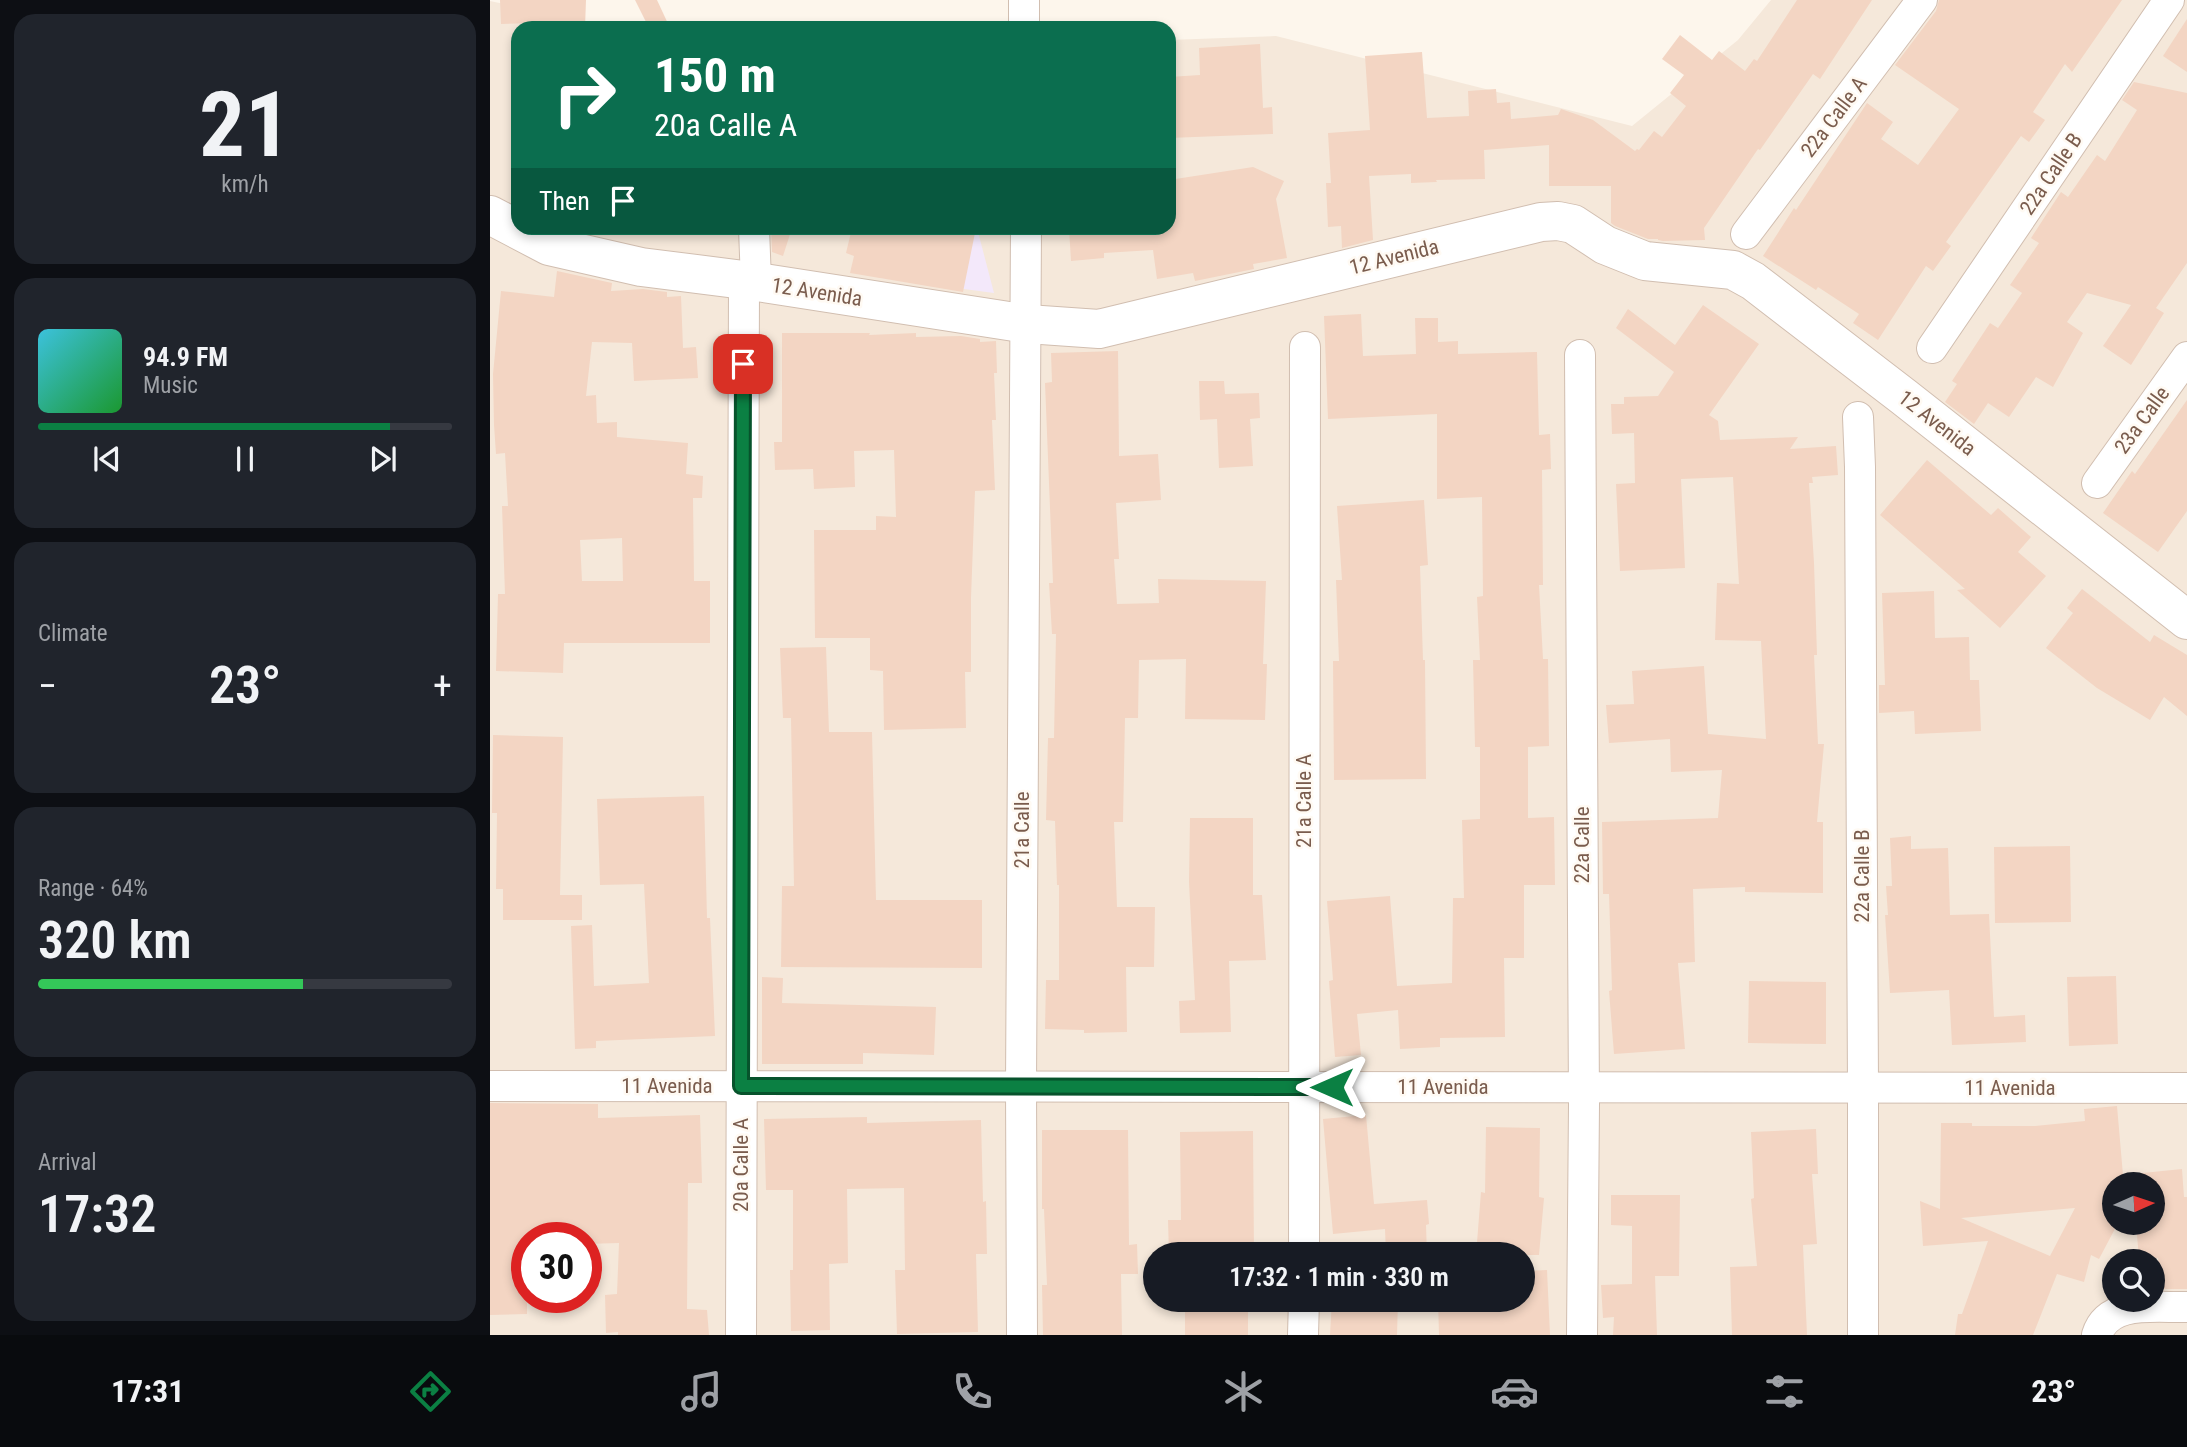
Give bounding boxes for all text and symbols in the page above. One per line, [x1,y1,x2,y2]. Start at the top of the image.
text: 150 m [654,47,776,104]
icon: right [539,49,630,140]
text: 21 [199,72,291,178]
street label: 22a Calle A [1796,72,1872,162]
text: 20a Calle A [654,106,797,144]
street label: 22a Calle B [2015,129,2087,219]
text: km/h [221,171,269,198]
icon: arrive [604,182,642,220]
text: Then [539,186,590,216]
street label: 12 Avenida [1347,234,1441,280]
street label: 12 Avenida [770,273,864,311]
pin [713,334,773,394]
text: 94.9 FM [143,342,228,372]
icon: arrive [724,345,762,383]
text: Music [143,372,198,399]
street label: 23a Calle [2110,382,2174,458]
street label: 12 Avenida [1894,385,1980,461]
icon: previous [88,440,126,478]
icon: pause [226,440,264,478]
icon: next [364,440,402,478]
text: Climate [38,620,108,647]
text: 23° [209,655,281,716]
text: − [38,664,57,708]
text: + [433,664,452,708]
street label: 21a Calle A [1292,754,1316,848]
street label: 21a Calle [1010,791,1034,869]
street label: 22a Calle [1570,806,1594,884]
street label: 22a Calle B [1850,829,1874,923]
text: Range · 64% [38,875,148,902]
text: 320 km [38,910,192,971]
position arrow [1295,1050,1369,1124]
street label: 11 Avenida [621,1074,713,1098]
street label: 11 Avenida [1397,1075,1489,1099]
street label: 11 Avenida [1964,1076,2056,1100]
street label: 20a Calle A [729,1118,753,1212]
text: Arrival [38,1149,97,1176]
north arrow [2102,1172,2165,1236]
map controls [2102,1172,2165,1312]
text: 17:32 [38,1184,156,1245]
speed limit sign: 30 [511,1222,602,1313]
button: search [2102,1249,2165,1312]
text: 17:32 · 1 min · 330 m [1229,1262,1449,1292]
icon: directions [406,1367,455,1416]
icon: music [677,1367,726,1416]
icon: phone [948,1367,997,1416]
icon: climate [1219,1367,1268,1416]
icon: car [1490,1367,1539,1416]
icon: filters [1760,1367,1809,1416]
text: 17:31 [111,1372,184,1410]
text: 23° [2031,1372,2076,1410]

